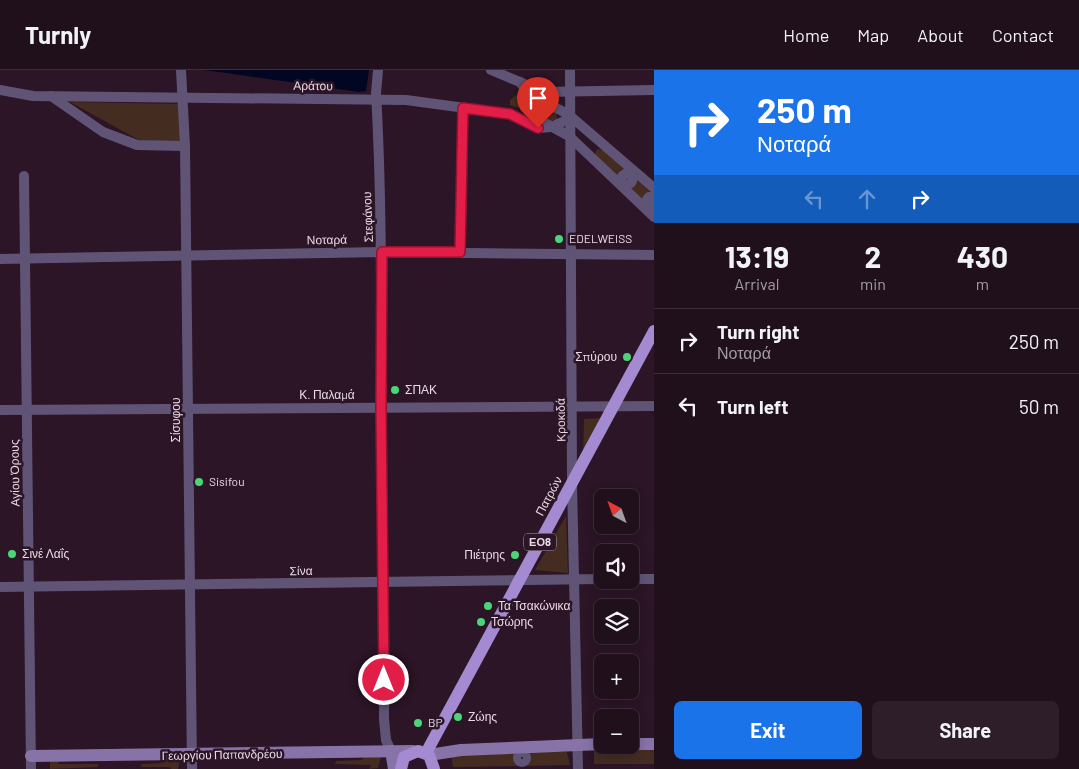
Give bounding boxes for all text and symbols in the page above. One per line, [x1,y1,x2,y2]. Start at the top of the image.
text: Turnly [25,20,91,49]
text: Home [783,24,829,46]
text: Map [857,24,889,46]
text: About [917,24,964,46]
text: Contact [992,24,1054,46]
pin [517,77,559,128]
street label: Αράτου [293,78,333,93]
icon: arrive [524,84,552,112]
text: 250 m [757,88,852,130]
icon: right [674,90,739,155]
text: Νοταρά [757,130,831,156]
icon: left [800,185,828,213]
icon: ahead [853,185,881,213]
icon: right [906,185,934,213]
street label: Στεφάνου [359,191,376,243]
place label: EDELWEISS [569,231,632,245]
street label: Νοταρά [307,232,347,247]
marker: EDELWEISS [553,233,565,245]
text: 13:19 [725,238,789,274]
text: 2 [865,238,881,274]
text: 430 [957,238,1008,274]
text: Arrival [735,274,779,293]
text: min [860,274,886,293]
text: m [976,274,989,293]
text: Turn right [717,320,799,343]
icon: right [674,327,702,355]
text: 250 m [1009,330,1059,353]
text: Νοταρά [717,343,771,362]
place label: Σπύρου [575,349,617,364]
marker: Σπύρου [621,351,633,363]
place label: ΣΠΑΚ [405,382,437,396]
marker: ΣΠΑΚ [389,384,401,396]
street label: Κ. Παλαμά [299,387,355,401]
icon: left [674,392,702,420]
text: Turn left [717,395,788,418]
text: 50 m [1019,395,1059,418]
street label: Σίσυφου [168,397,183,443]
street label: Κροκιδά [553,398,568,442]
street label: Αγίου Όρους [6,439,23,507]
street label: Πατρών [532,473,565,518]
place label: Sisifou [209,474,245,488]
marker: Sisifou [193,476,205,488]
north arrow [594,489,639,534]
map controls [594,489,639,754]
road number: ΕΟ8 [524,534,556,551]
button: sound [594,544,639,589]
place label: Σινέ Λαΐς [22,546,69,561]
place label: Πιέτρης [464,547,505,562]
marker: Σινέ Λαΐς [6,548,18,560]
marker: Πιέτρης [509,549,521,561]
street label: Σίνα [289,563,313,577]
place label: Τα Τσακώνικα [498,598,570,612]
button: layers [594,599,639,644]
marker: Τα Τσακώνικα [482,600,494,612]
place label: Τσώρης [491,614,533,629]
marker: Τσώρης [475,616,487,628]
position arrow [357,653,409,705]
button: + [594,654,639,699]
button: Exit [674,701,862,759]
button: Share [872,701,1059,759]
place label: Ζώης [468,709,497,724]
button: − [594,709,639,754]
marker: Ζώης [452,711,464,723]
place label: BP [428,715,443,729]
marker: BP [412,717,424,729]
street label: Γεωργίου Παπανδρέου [161,746,283,763]

